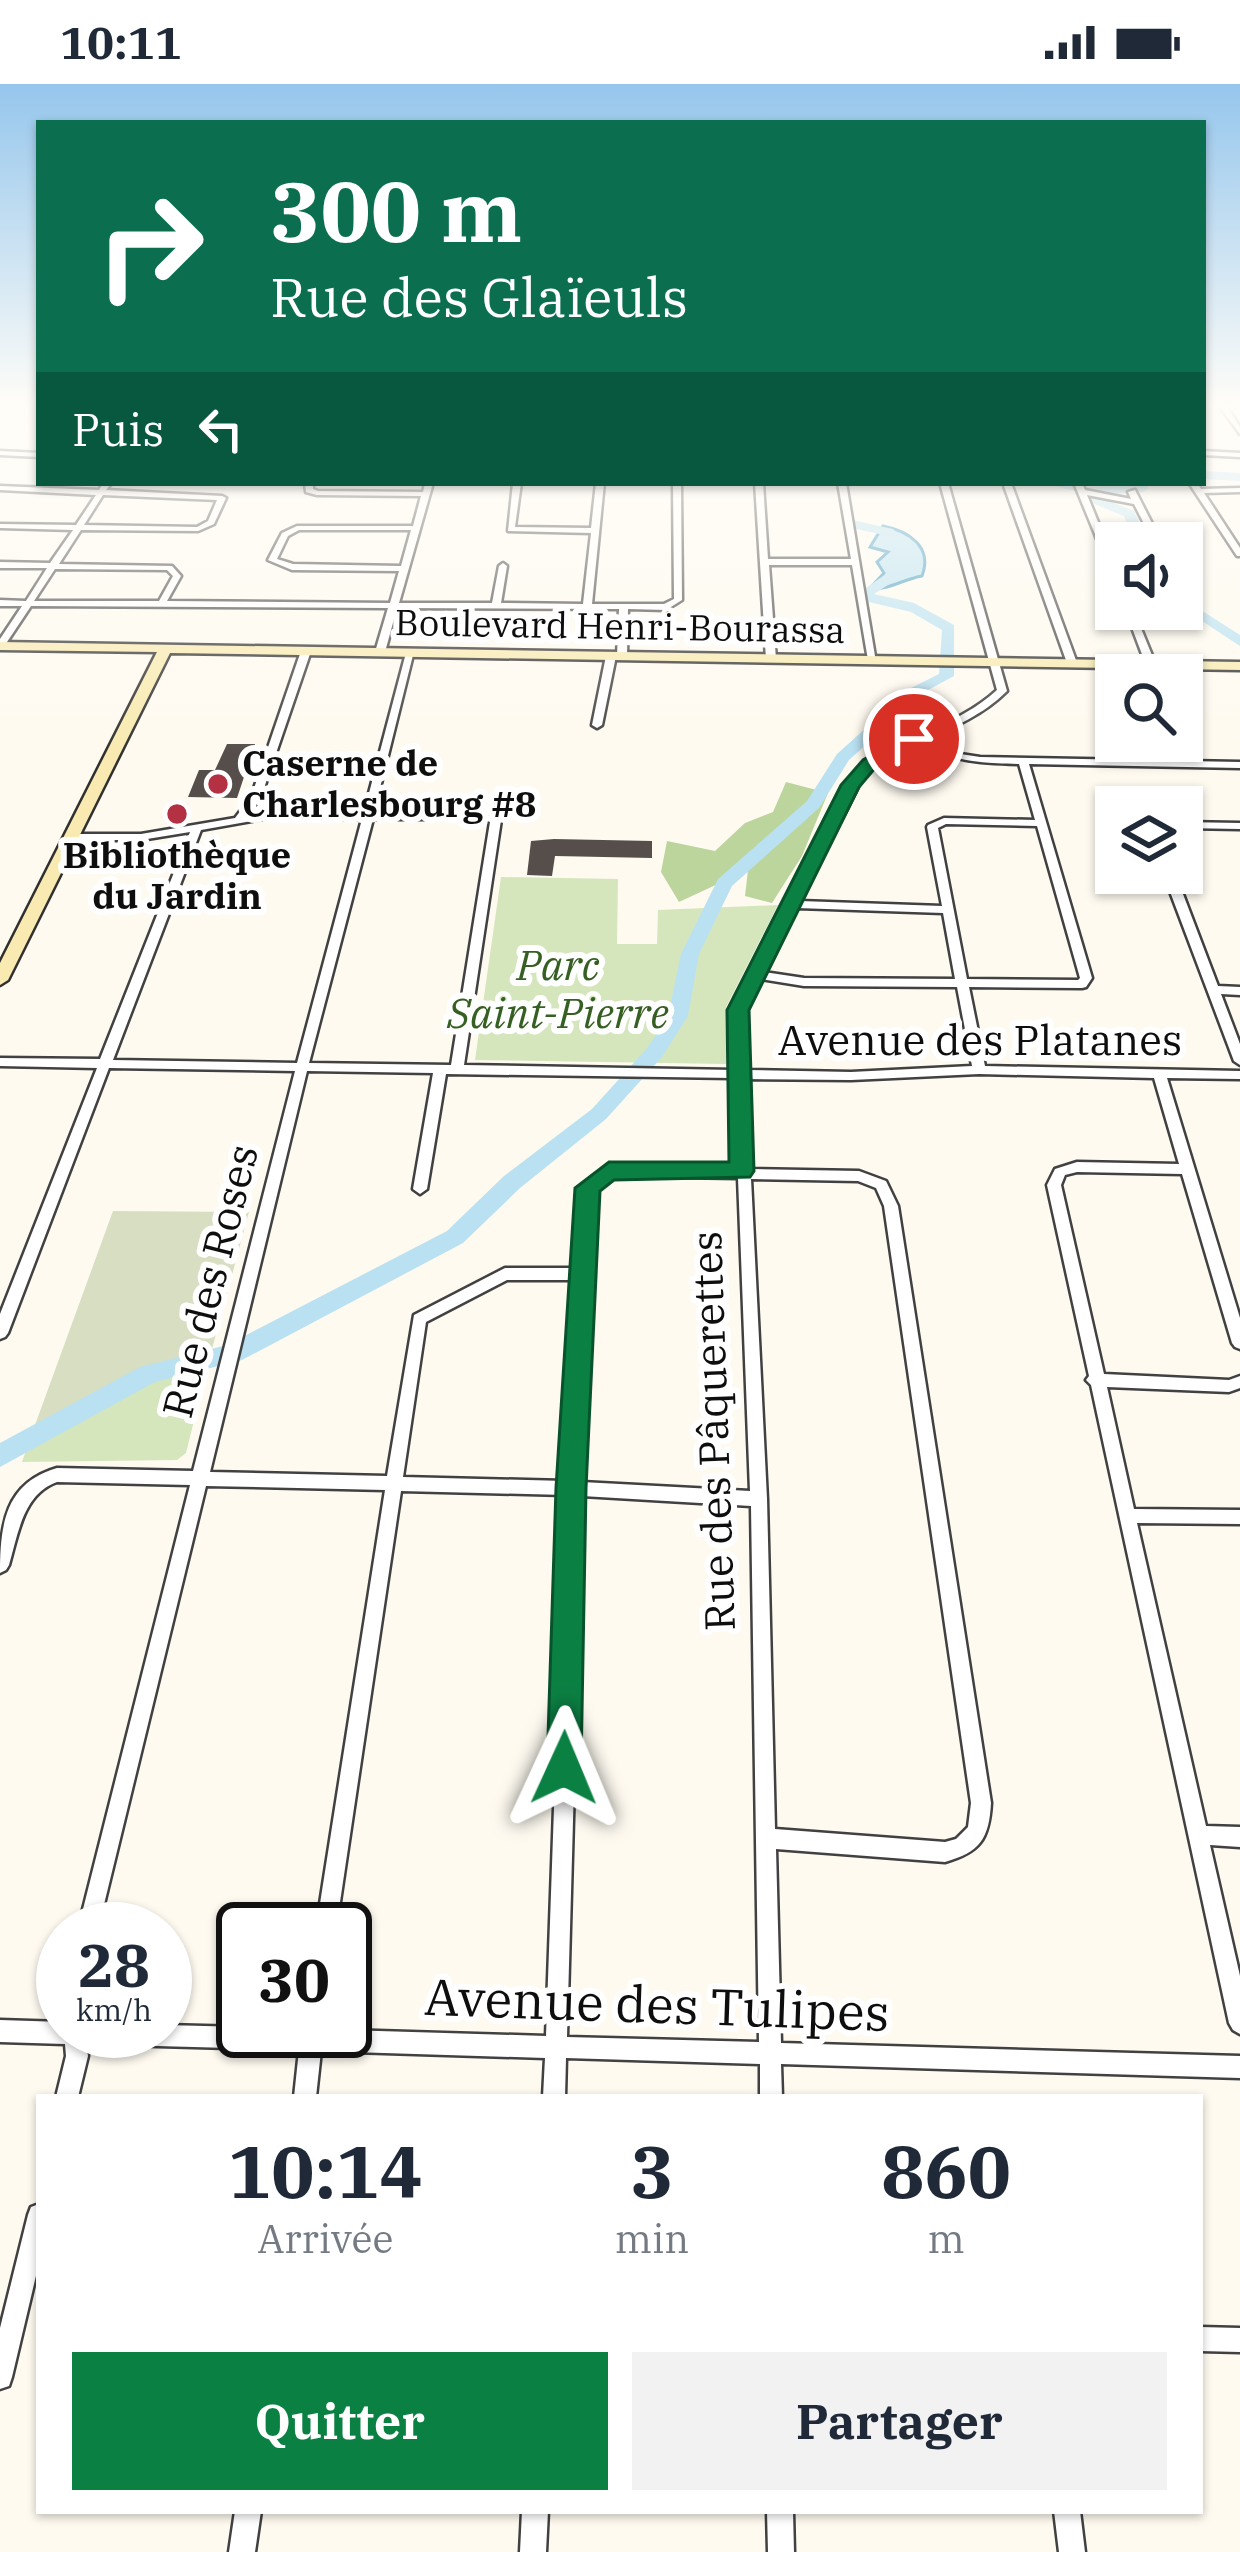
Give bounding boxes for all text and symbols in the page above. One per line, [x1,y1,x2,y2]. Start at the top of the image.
text: 10:11 [60,13,182,71]
text: 300 m [270,156,522,265]
icon: right [72,168,228,324]
text: Rue des Glaïeuls [270,262,688,332]
icon: left [188,396,254,462]
text: Puis [72,400,164,458]
map controls [1095,522,1203,894]
button: sound [1095,522,1203,630]
street label: Boulevard Henri-Bourassa [394,598,846,653]
button: search [1095,654,1203,762]
pin [863,688,965,790]
icon: arrive [881,706,947,772]
place label: Caserne de Charlesbourg #8 [242,739,536,827]
marker: Caserne de Charlesbourg #8 [205,771,231,797]
button: layers [1095,786,1203,894]
marker: Bibliothèque du Jardin [164,801,190,827]
place label: Bibliothèque du Jardin [63,831,291,919]
park label: Parc Saint-Pierre [446,937,669,1040]
street label: Avenue des Platanes [778,1012,1182,1067]
street label: Rue des Roses [149,1139,270,1423]
street label: Rue des Pâquerettes [678,1230,747,1632]
position arrow [501,1705,627,1831]
speed limit sign: 30 [216,1902,372,2058]
text: 28 [78,1925,150,2004]
street label: Avenue des Tulipes [423,1963,891,2045]
text: km/h [76,1990,152,2029]
text: 10:14 [228,2124,423,2218]
text: 3 [630,2124,674,2218]
text: 860 [881,2124,1011,2218]
text: Arrivée [257,2213,393,2264]
text: min [615,2213,689,2264]
text: m [928,2213,965,2264]
button: Quitter [72,2352,608,2490]
button: Partager [632,2352,1167,2490]

